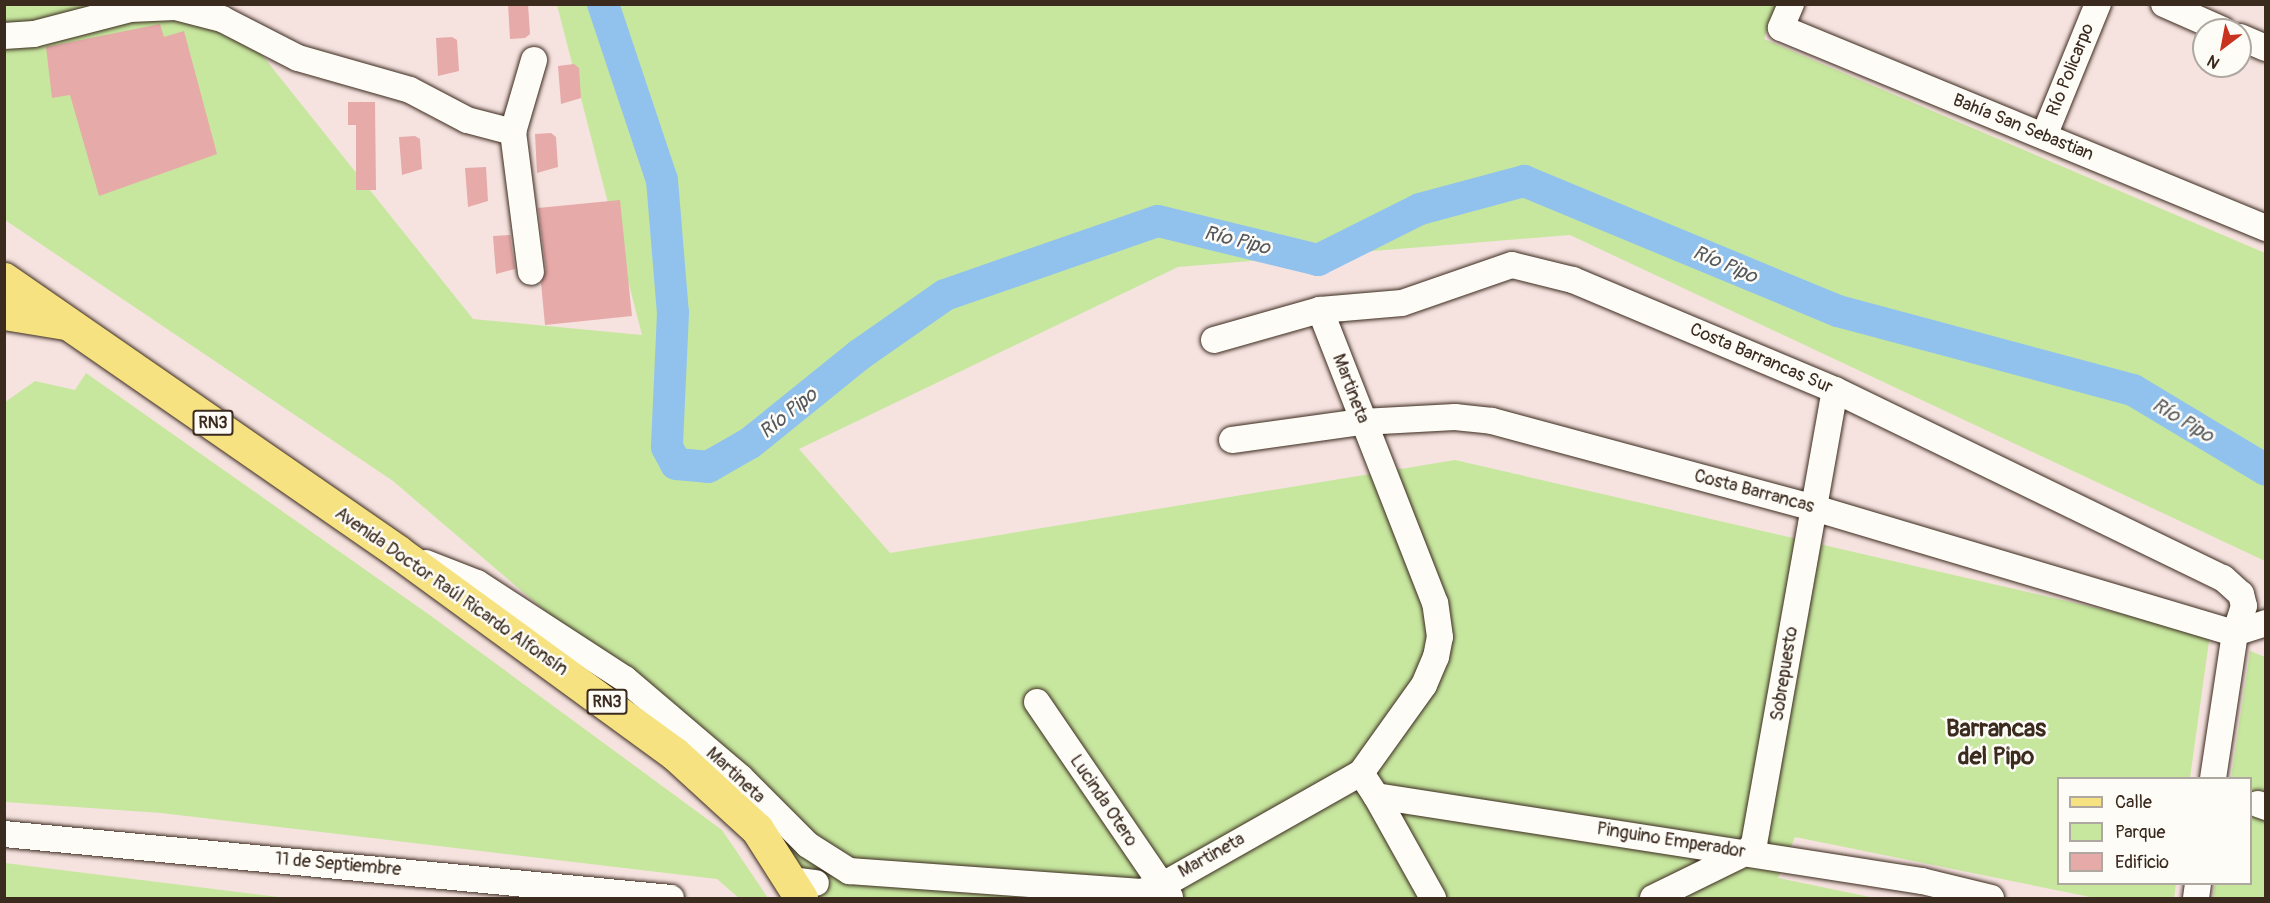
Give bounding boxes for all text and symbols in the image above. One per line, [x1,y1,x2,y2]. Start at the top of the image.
north arrow [2192,18,2252,78]
street label: Río Policarpo [2043,20,2099,120]
text: N [2204,50,2223,73]
street label: Bahía San Sebastian [1949,90,2097,166]
water label: Río Pipo [1202,220,1272,260]
water label: Río Pipo [1689,240,1761,288]
street label: Costa Barrancas Sur [1686,319,1836,399]
street label: Martineta [1327,351,1373,427]
water label: Río Pipo [754,383,822,443]
water label: Río Pipo [2148,392,2218,448]
road number: RN3 [192,410,234,436]
street label: Costa Barrancas [1692,466,1816,518]
street label: Avenida Doctor Raúl Ricardo Alfonsín [330,503,572,681]
street label: Sobrepuesto [1767,625,1803,723]
road number: RN3 [586,689,628,715]
district label: Barrancas del Pipo [1946,715,2046,771]
street label: Martineta [701,743,769,809]
street label: Lucinda Otero [1064,751,1142,851]
legend [2057,777,2252,885]
text: Calle [2115,791,2152,814]
street label: Pinguino Emperador [1595,819,1747,863]
text: Parque [2115,821,2165,844]
street label: Martineta [1175,829,1249,883]
street label: 11 de Septiembre [274,849,402,881]
text: Edificio [2115,851,2169,874]

